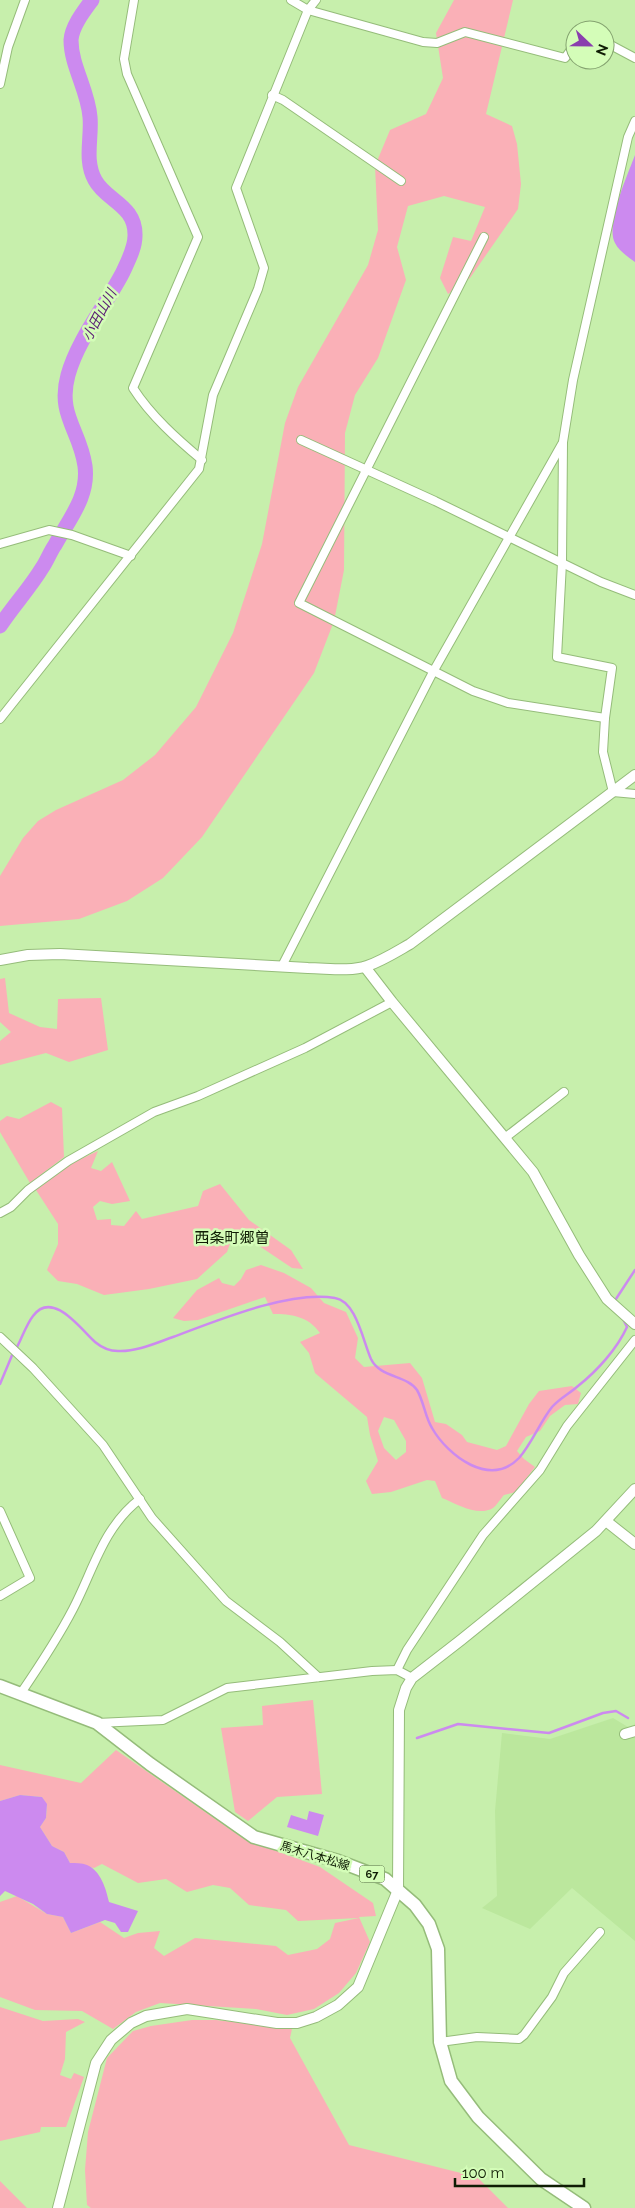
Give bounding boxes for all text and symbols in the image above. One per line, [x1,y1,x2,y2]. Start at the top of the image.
north arrow [565,20,615,70]
text: N [593,42,611,58]
water label: 小田山川 [79,285,120,343]
district label: 西条町郷曽 [194,1229,270,1247]
street label: 馬木八本松線 [279,1839,351,1873]
road number: 67 [360,1866,384,1882]
scale bar [455,2156,584,2188]
text: 100 m [462,2164,504,2182]

